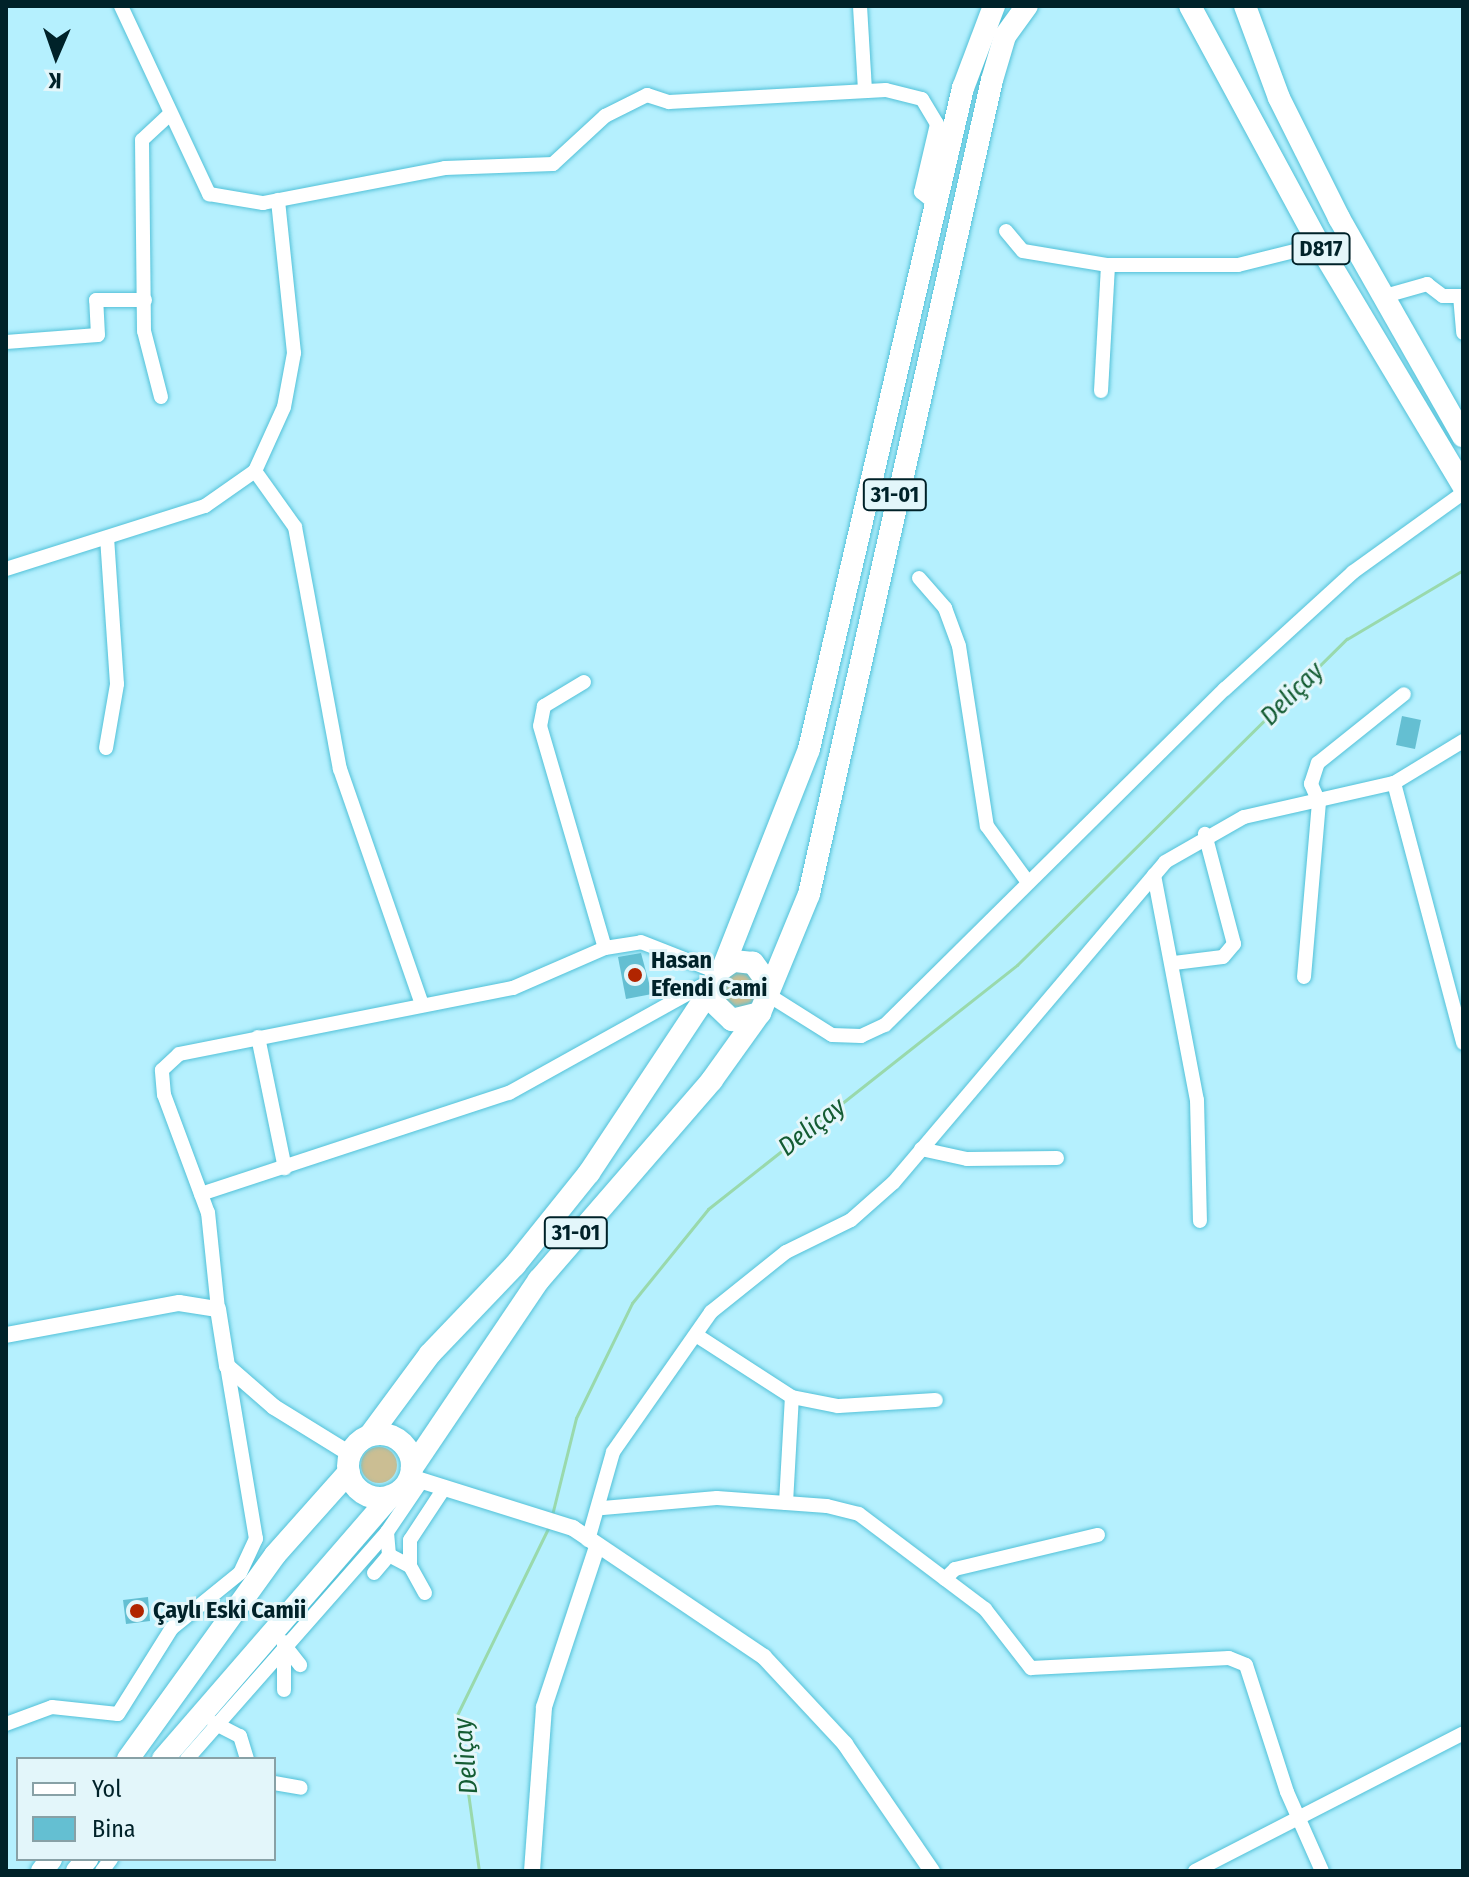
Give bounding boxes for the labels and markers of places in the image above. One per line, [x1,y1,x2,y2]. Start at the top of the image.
place label: Hasan Efendi Cami [651,947,767,1003]
marker: Hasan Efendi Cami [626,966,644,984]
place label: Çaylı Eski Camii [153,1597,306,1625]
marker: Çaylı Eski Camii [128,1602,146,1620]

